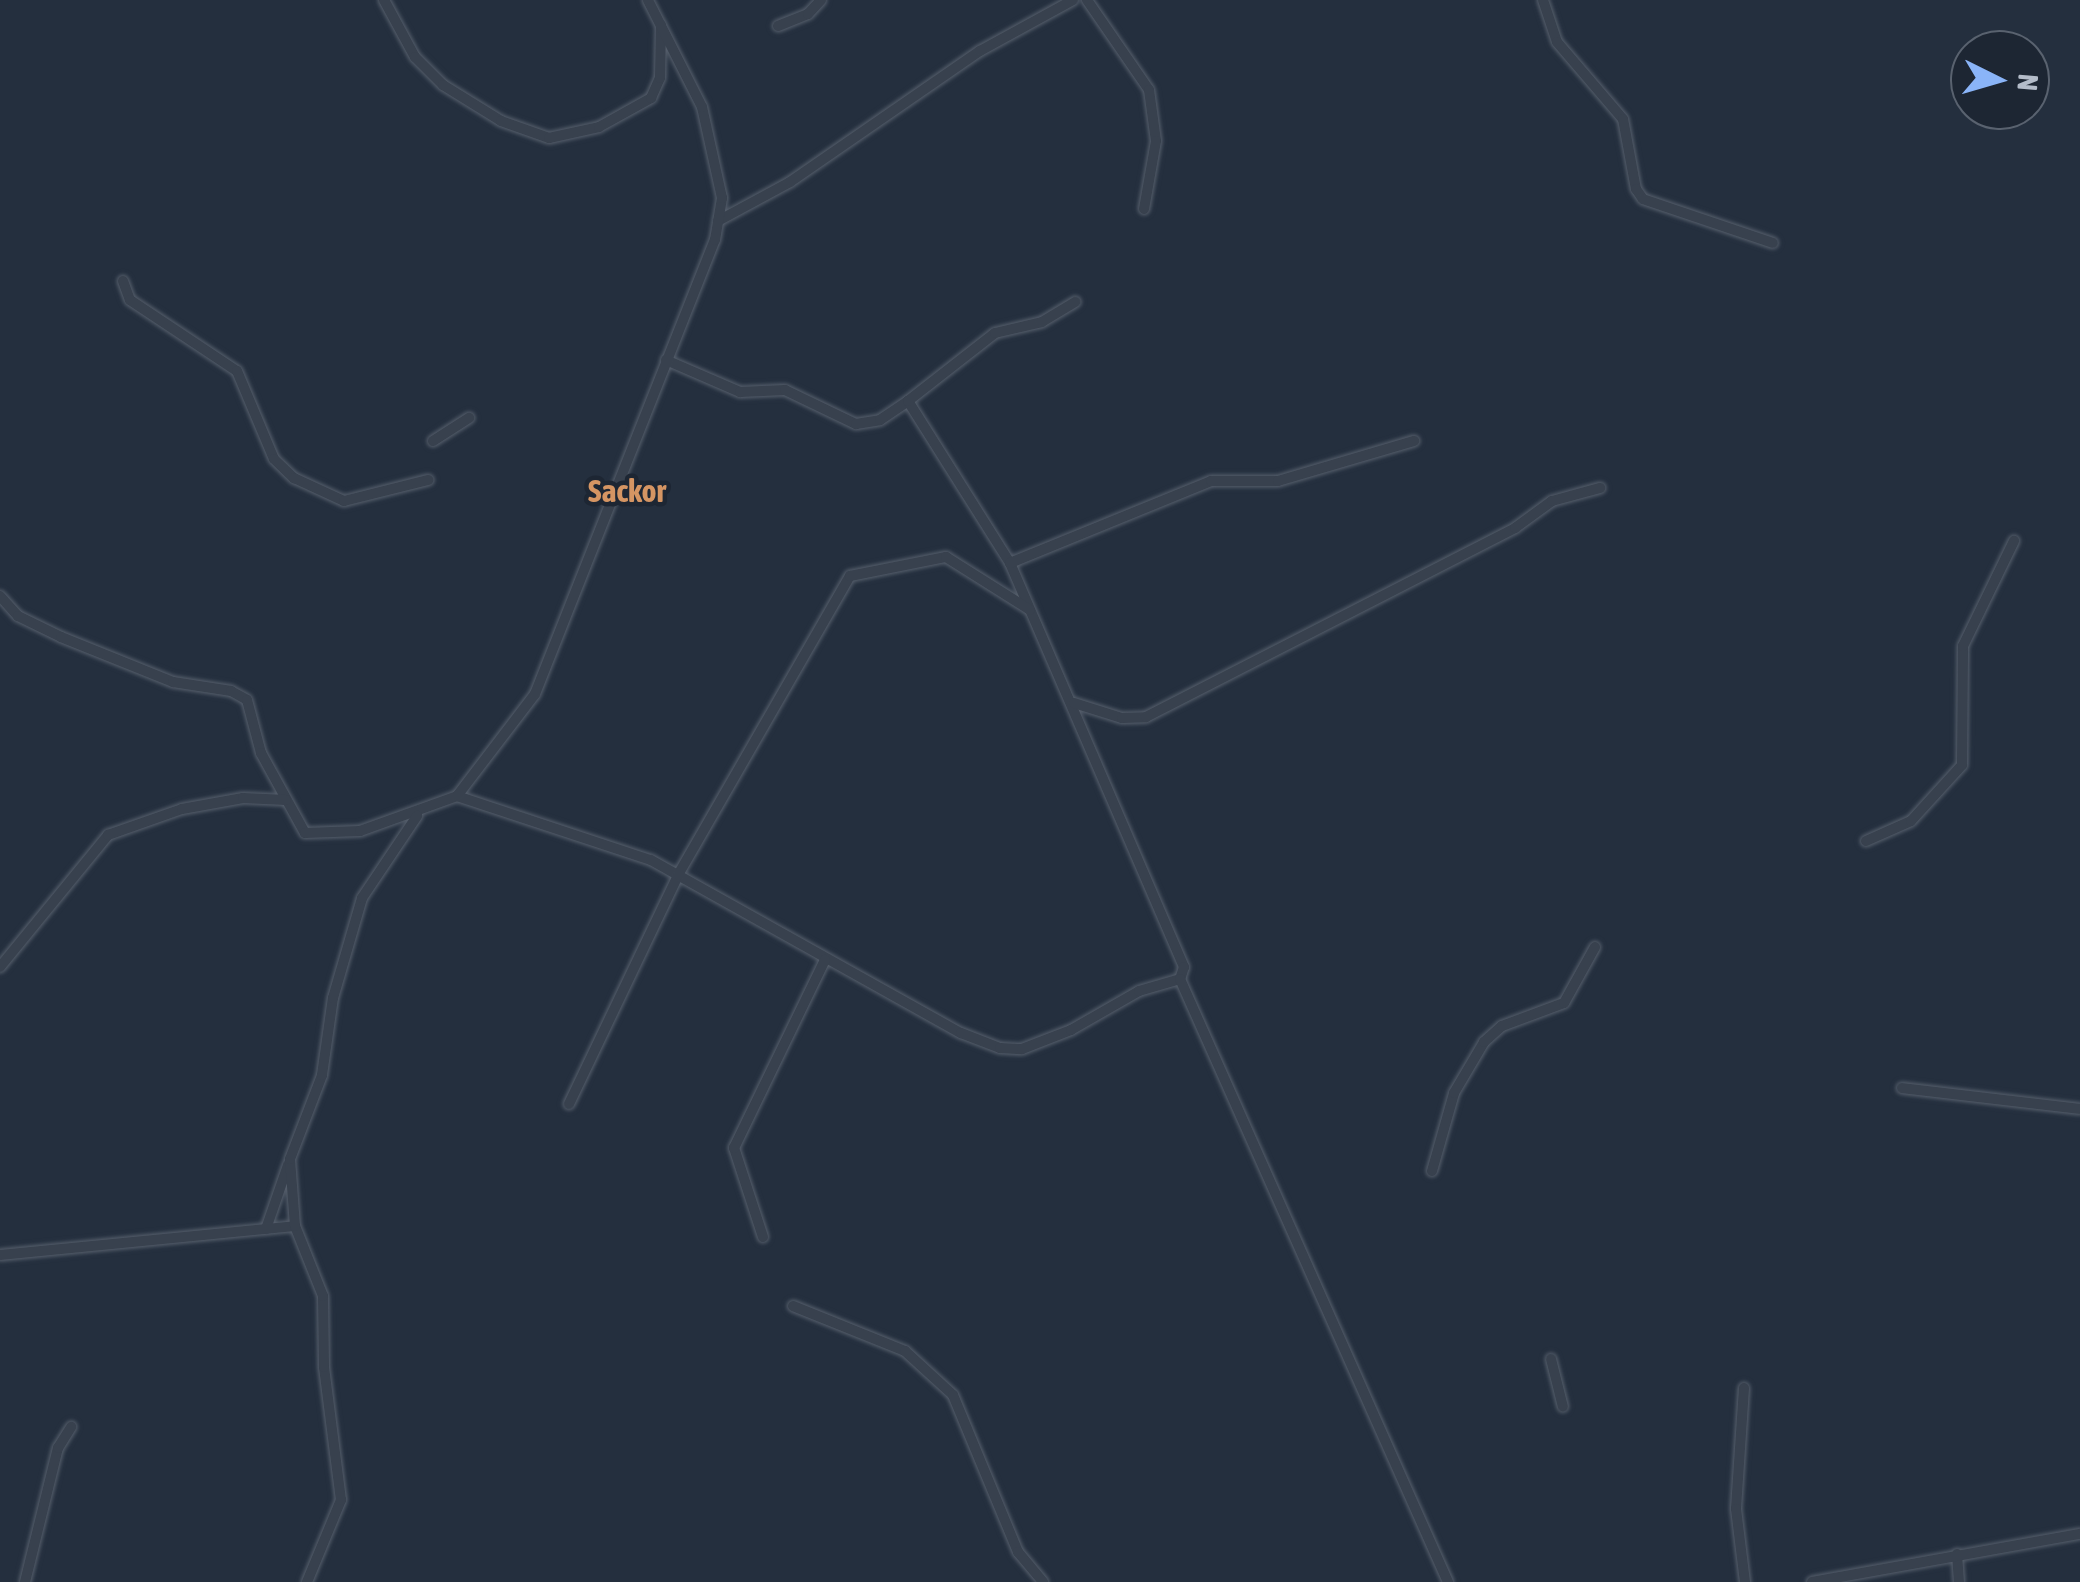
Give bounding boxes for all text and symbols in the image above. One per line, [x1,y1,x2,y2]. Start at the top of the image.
north arrow [1950,30,2050,130]
text: N [2011,73,2045,92]
district label: Sackor [588,472,666,510]

